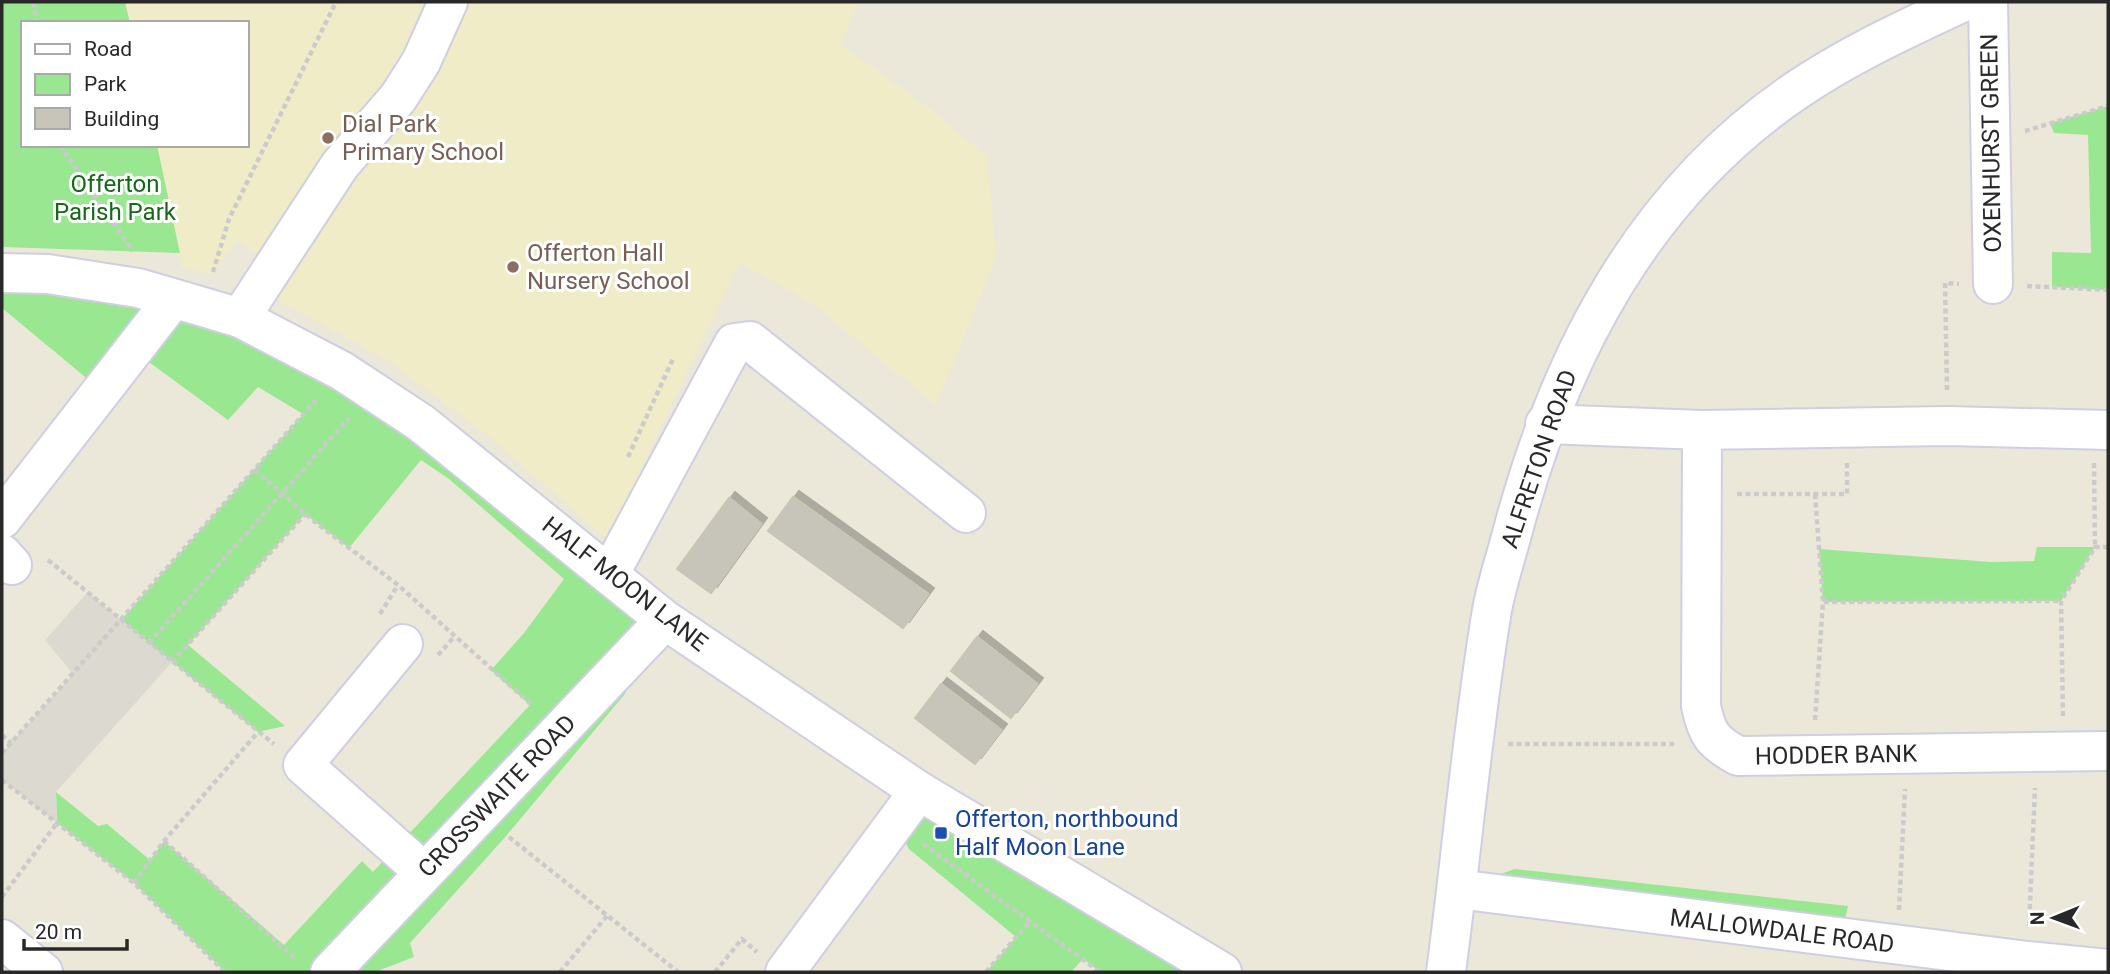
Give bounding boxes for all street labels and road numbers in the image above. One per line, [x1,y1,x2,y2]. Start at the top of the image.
street label: OXENHURST GREEN [1975,33,2007,253]
street label: ALFRETON ROAD [1495,366,1583,552]
street label: HALF MOON LANE [537,511,713,657]
street label: CROSSWAITE ROAD [412,709,582,883]
street label: HODDER BANK [1755,740,1918,770]
street label: MALLOWDALE ROAD [1668,903,1896,959]

